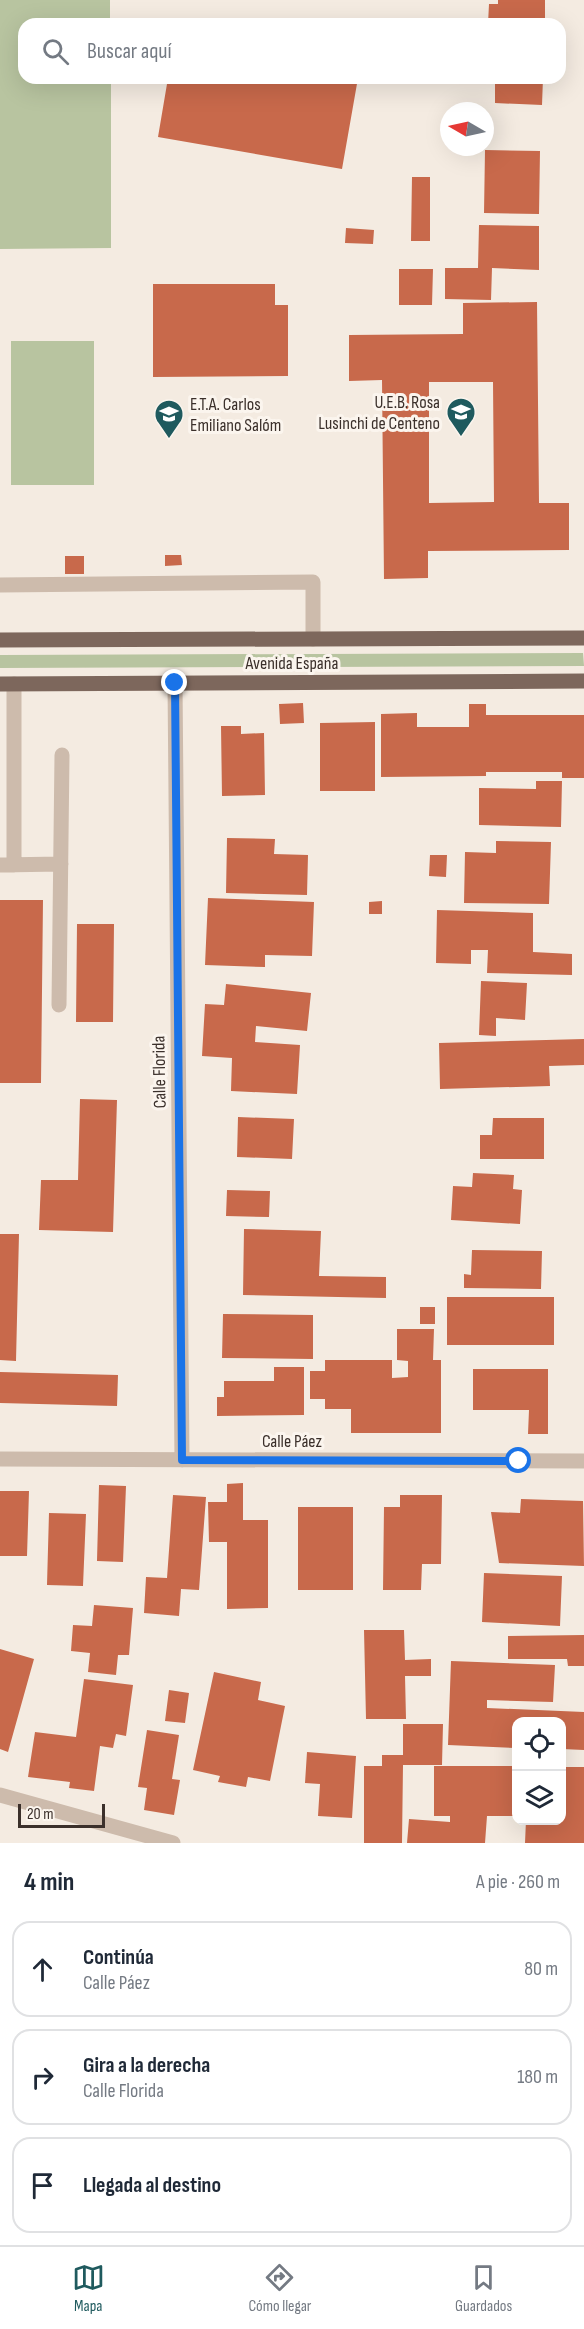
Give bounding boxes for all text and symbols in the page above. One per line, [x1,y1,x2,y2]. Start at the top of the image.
search box [18,18,566,84]
icon: search [39,35,72,68]
text: Buscar aquí [87,38,172,65]
north arrow [440,102,494,156]
place label: U.E.B. Rosa Lusinchi de Centeno [318,392,440,434]
place label: E.T.A. Carlos Emiliano Salóm [190,394,281,436]
school or university icon: U.E.B. Rosa Lusinchi de Centeno [445,396,477,438]
school or university icon: E.T.A. Carlos Emiliano Salóm [153,398,185,440]
street label: Avenida España [245,653,338,674]
route end [161,669,187,695]
street label: Calle Florida [148,1035,171,1109]
street label: Calle Páez [262,1431,323,1452]
route start [505,1447,531,1473]
map controls [512,1717,566,1825]
button: locate [512,1717,566,1771]
button: layers [512,1771,566,1825]
scale bar [18,1801,105,1828]
text: 20 m [27,1805,54,1824]
text: 4 min [24,1867,74,1898]
text: A pie · 260 m [476,1870,560,1894]
text: Continúa [83,1944,154,1971]
icon: ahead [26,1953,59,1986]
text: 80 m [524,1957,558,1981]
text: Calle Páez [83,1971,150,1995]
text: Gira a la derecha [83,2052,210,2079]
icon: right [26,2061,59,2094]
text: 180 m [517,2065,558,2089]
text: Calle Florida [83,2079,164,2103]
icon: arrive [26,2169,59,2202]
text: Llegada al destino [83,2172,221,2199]
tab: Mapa [72,2261,105,2316]
tab: Cómo llegar [248,2261,311,2316]
tab: Guardados [455,2261,512,2316]

